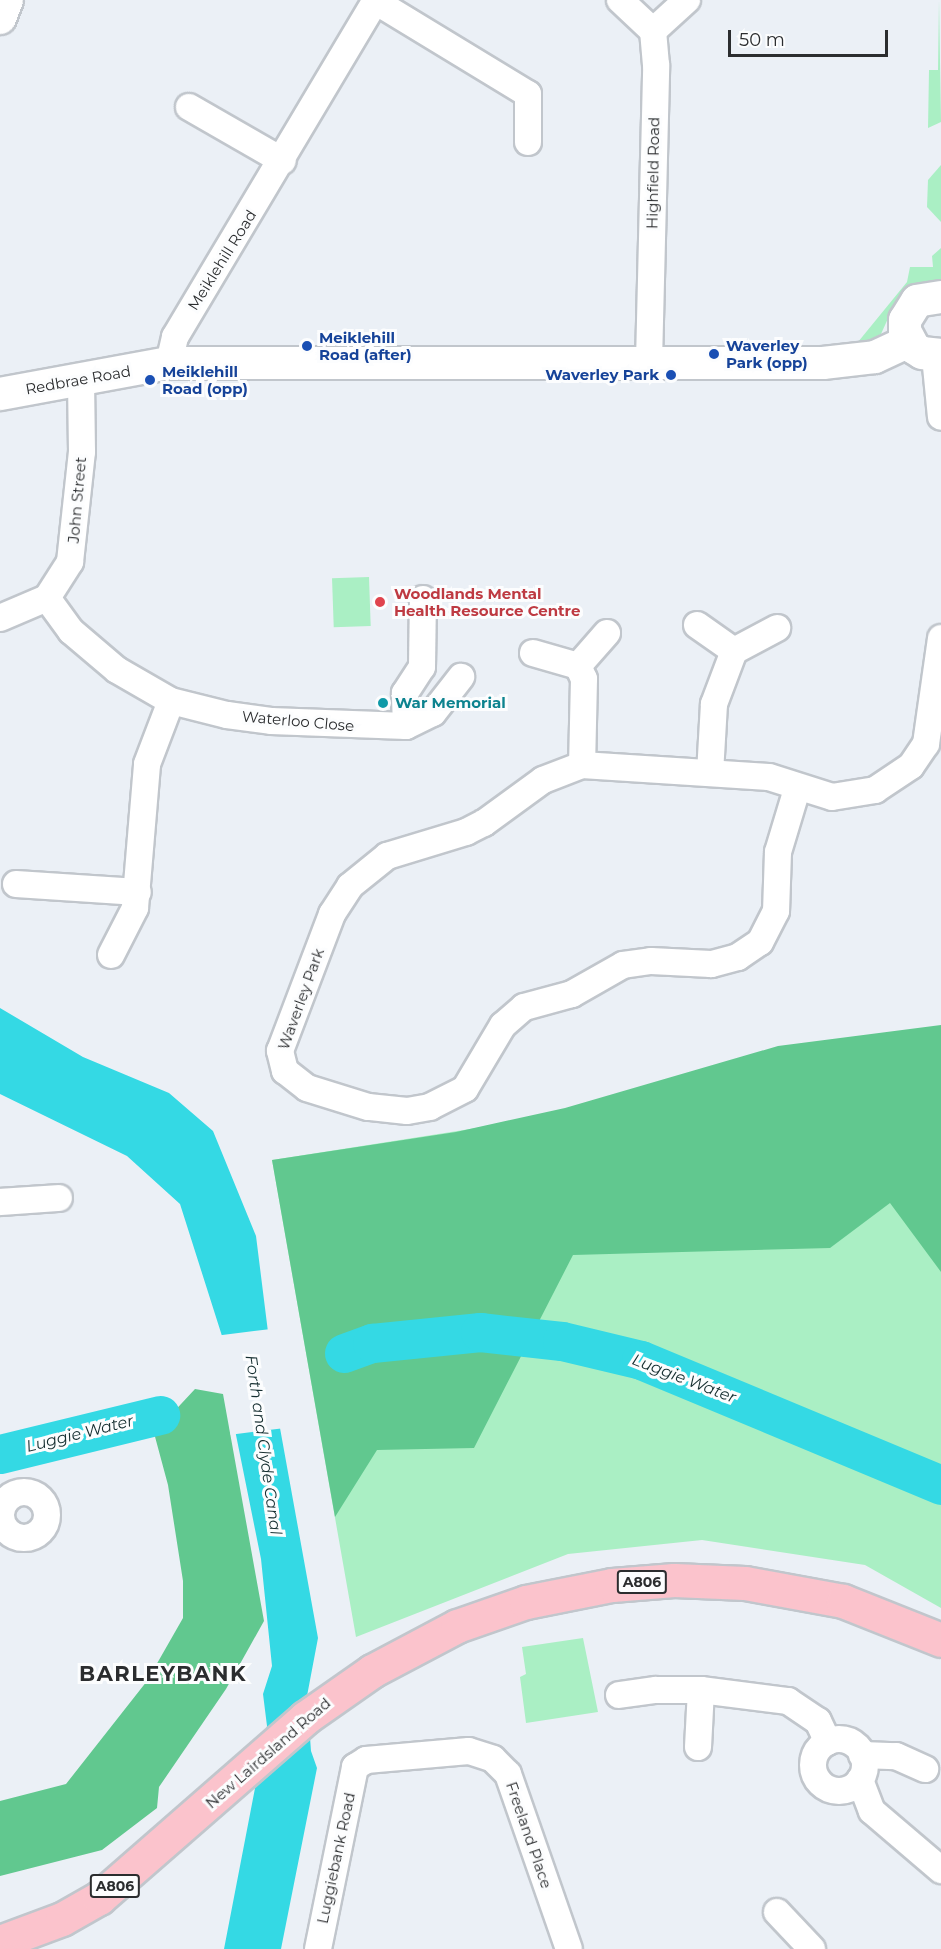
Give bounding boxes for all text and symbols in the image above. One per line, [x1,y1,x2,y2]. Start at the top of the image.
scale bar [731,18,892,56]
text: 50 m [739,29,785,51]
street label: Highfield Road [643,117,663,229]
street label: Meiklehill Road [184,207,260,313]
place label: Meiklehill Road (after) [319,328,412,363]
place label: Waverley Park (opp) [726,336,808,371]
marker: Meiklehill Road (after) [300,339,314,353]
marker: Waverley Park (opp) [707,347,721,361]
street label: Redbrae Road [24,362,132,398]
place label: Meiklehill Road (opp) [162,362,248,397]
place label: Waverley Park [545,366,659,384]
marker: Waverley Park [664,368,678,382]
marker: Meiklehill Road (opp) [143,373,157,387]
street label: John Street [64,456,90,544]
place label: Woodlands Mental Health Resource Centre [394,584,580,619]
marker: Woodlands Mental Health Resource Centre [371,593,389,611]
place label: War Memorial [395,694,506,712]
marker: War Memorial [376,696,390,710]
street label: Waterloo Close [241,707,355,735]
street label: Waverley Park [274,946,328,1052]
water label: Luggie Water [629,1350,739,1408]
water label: Forth and Clyde Canal [241,1354,285,1536]
water label: Luggie Water [24,1411,136,1457]
road number: A806 [616,1571,668,1593]
district label: BARLEYBANK [79,1661,247,1687]
street label: New Lairdsland Road [202,1694,334,1812]
street label: Freeland Place [502,1779,556,1891]
street label: Luggiebank Road [313,1791,359,1925]
road number: A806 [90,1875,140,1897]

